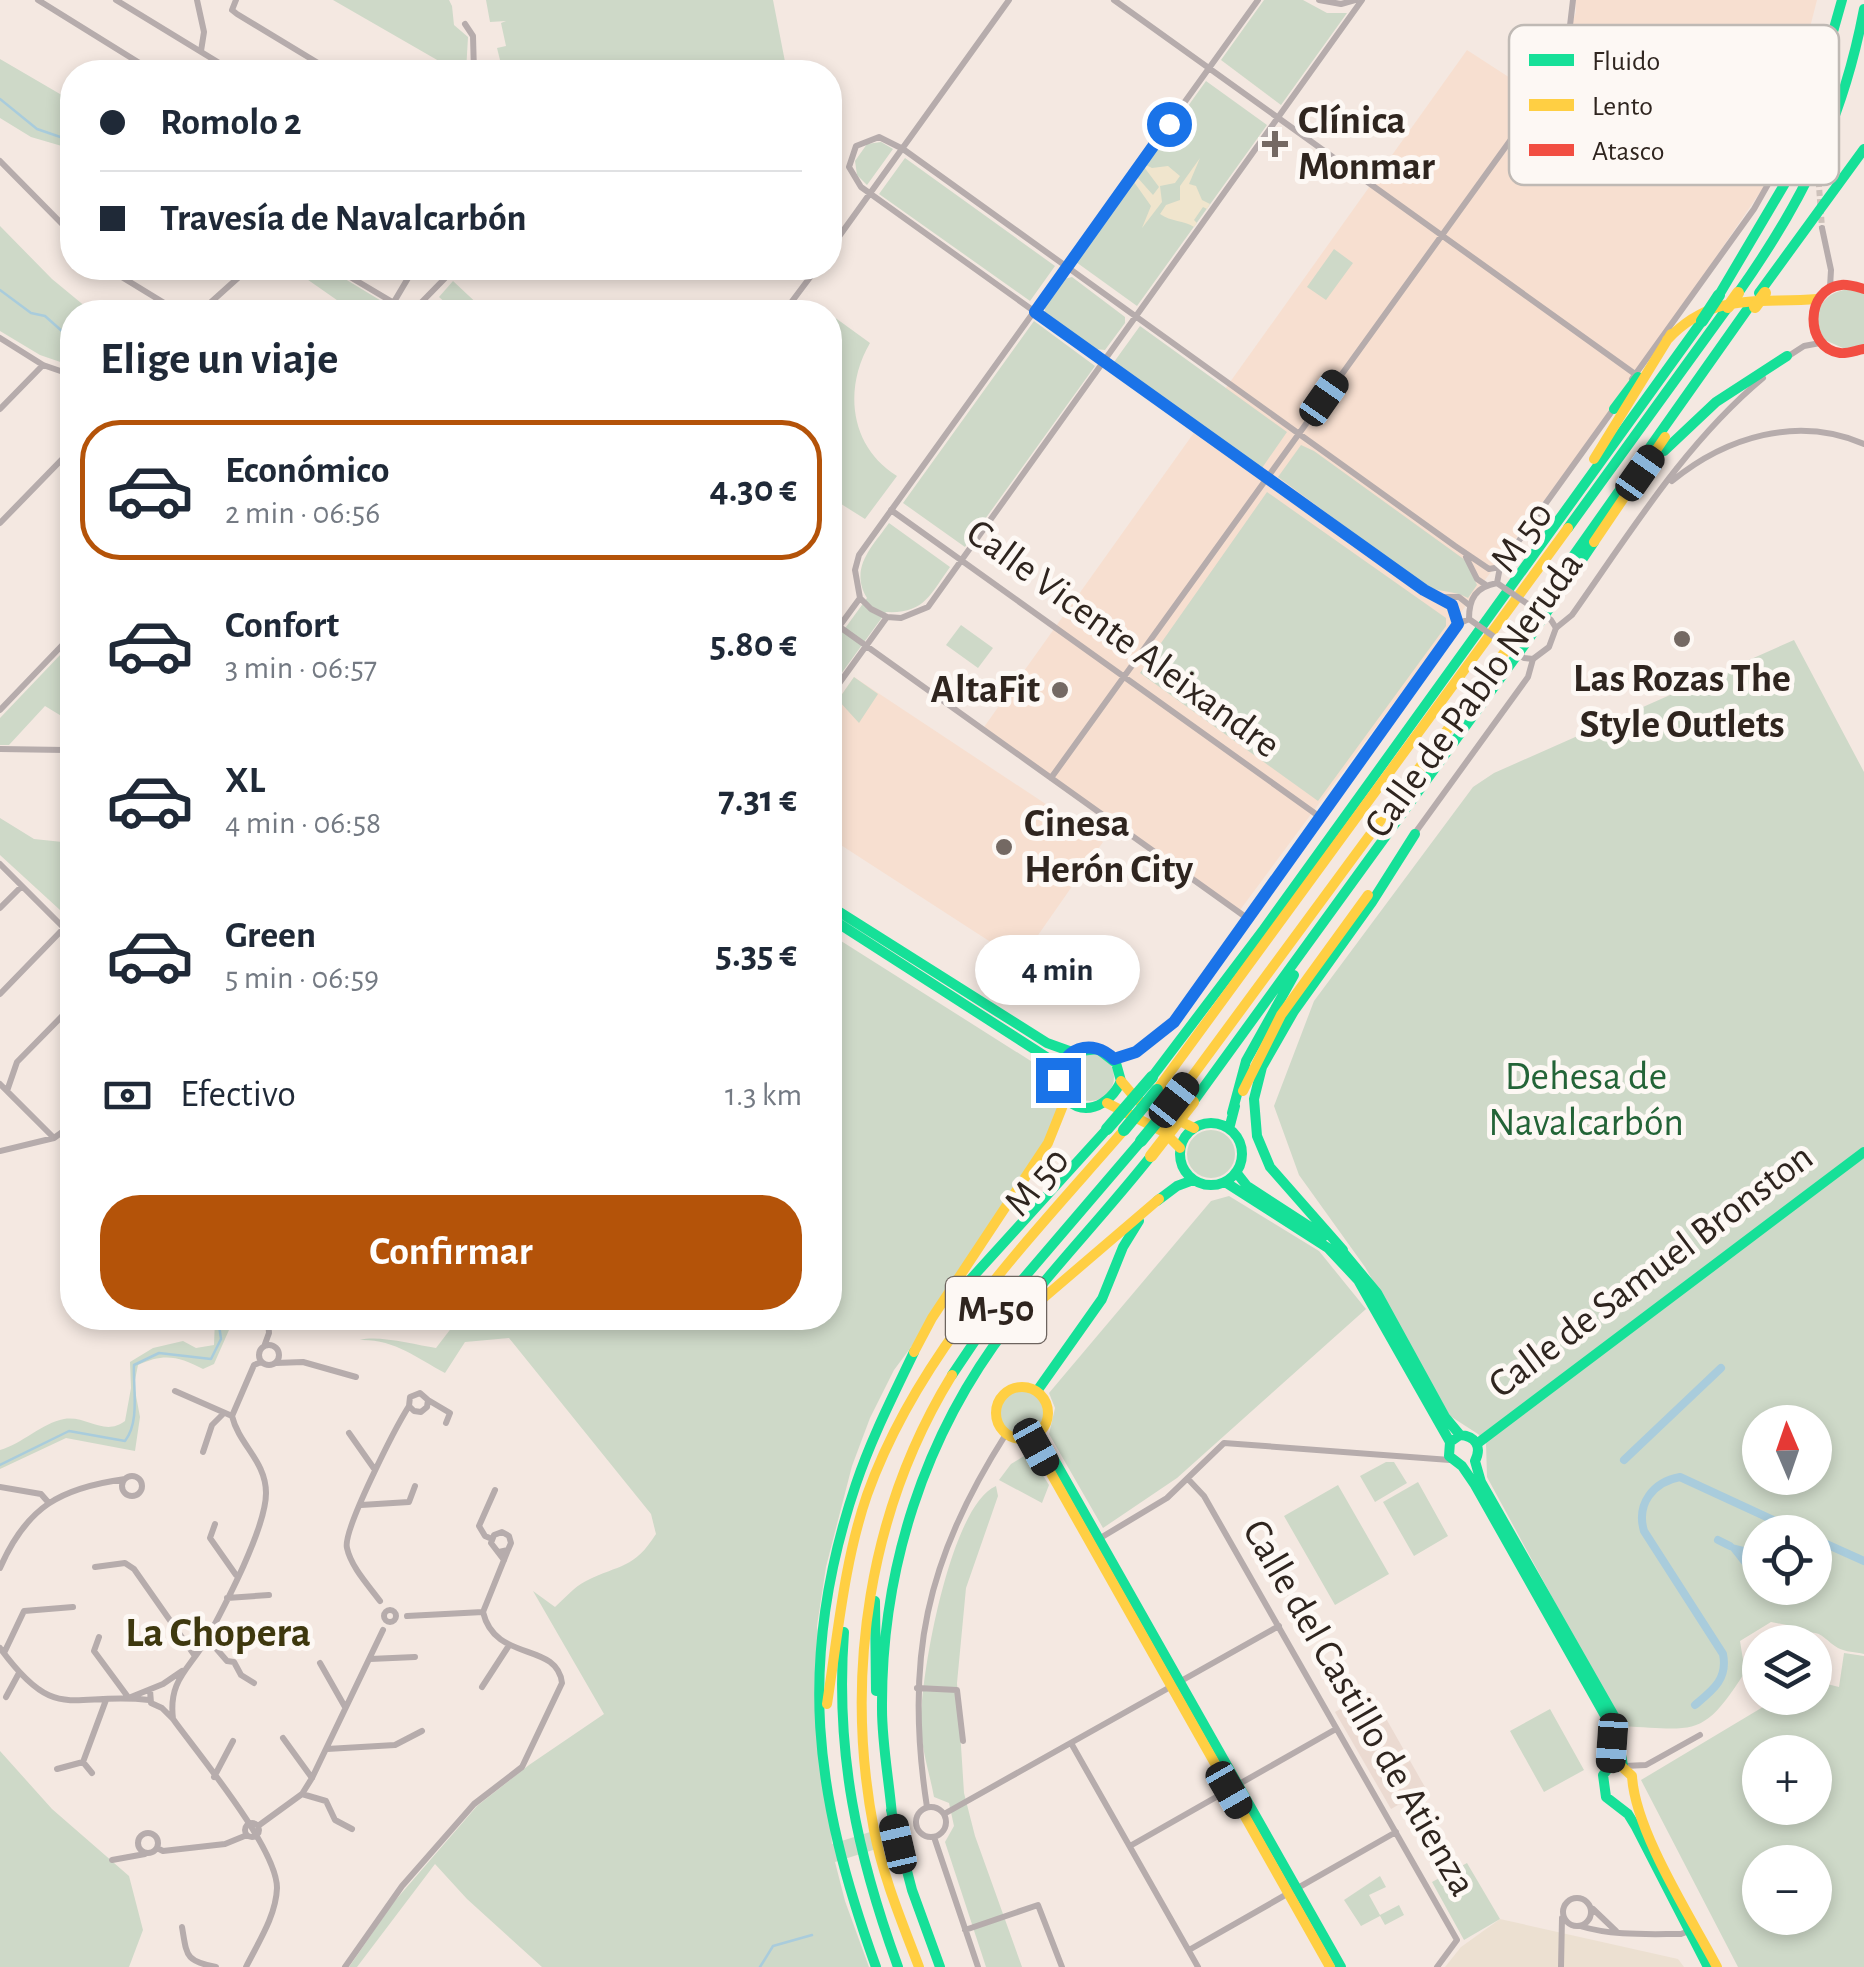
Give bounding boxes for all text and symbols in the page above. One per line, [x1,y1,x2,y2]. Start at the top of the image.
legend [1509,25,1839,185]
text: Fluido [1592,48,1660,76]
text: Lento [1592,93,1653,121]
place label: Clínica Monmar [1298,101,1435,187]
route start [1147,102,1192,147]
text: Romolo 2 [160,104,302,142]
marker: Clínica Monmar [1262,131,1288,157]
text: Atasco [1592,138,1664,166]
text: Travesía de Navalcarbón [160,200,527,238]
text: Elige un viaje [100,337,339,382]
car [1295,365,1353,431]
car [1611,440,1669,506]
icon: car [105,445,195,535]
text: Económico [225,452,389,490]
text: 4.30 € [710,471,797,509]
street label: M 50 [1483,495,1561,579]
text: 2 min · 06:56 [225,497,380,529]
street label: Calle Vicente Aleixandre [959,512,1287,766]
street label: Calle de Pablo Neruda [1357,545,1591,845]
icon: car [105,600,195,690]
text: Confort [225,607,339,645]
text: 5.80 € [710,626,797,664]
marker: Las Rozas The Style Outlets [1671,628,1693,650]
text: 3 min · 06:57 [225,652,377,684]
place label: Las Rozas The Style Outlets [1573,659,1791,745]
place label: AltaFit [931,670,1040,710]
marker: AltaFit [1049,679,1071,701]
icon: car [105,755,195,845]
text: XL [225,762,265,800]
text: 7.31 € [718,781,797,819]
place label: Cinesa Herón City [1024,804,1193,890]
text: 4 min · 06:58 [225,807,381,839]
marker: Cinesa Herón City [993,836,1015,858]
icon: car [105,910,195,1000]
text: Green [225,917,316,955]
callout: 4 min [976,935,1140,1005]
text: 5.35 € [716,936,797,974]
text: 4 min [1021,954,1094,986]
text: 5 min · 06:59 [225,962,379,994]
park label: Dehesa de Navalcarbón [1488,1057,1684,1143]
route end [1036,1058,1081,1103]
car [1144,1067,1204,1133]
icon: cash [100,1068,155,1123]
text: Efectivo [180,1076,296,1114]
text: 1.3 km [725,1079,802,1111]
street label: Calle de Samuel Bronston [1482,1136,1820,1406]
street label: M 50 [997,1140,1077,1224]
button: Confirmar [100,1195,802,1310]
road number: M-50 [946,1277,1046,1343]
north arrow [1742,1405,1832,1495]
map controls [1742,1405,1832,1935]
car [1008,1413,1064,1481]
street label: Calle del Castillo de Atienza [1235,1513,1483,1903]
button: locate [1742,1515,1832,1605]
district label: La Chopera [125,1612,311,1654]
button: layers [1742,1625,1832,1715]
car [1595,1712,1629,1774]
button: + [1742,1735,1832,1825]
car [1201,1757,1257,1823]
car [877,1811,919,1877]
button: − [1742,1845,1832,1935]

